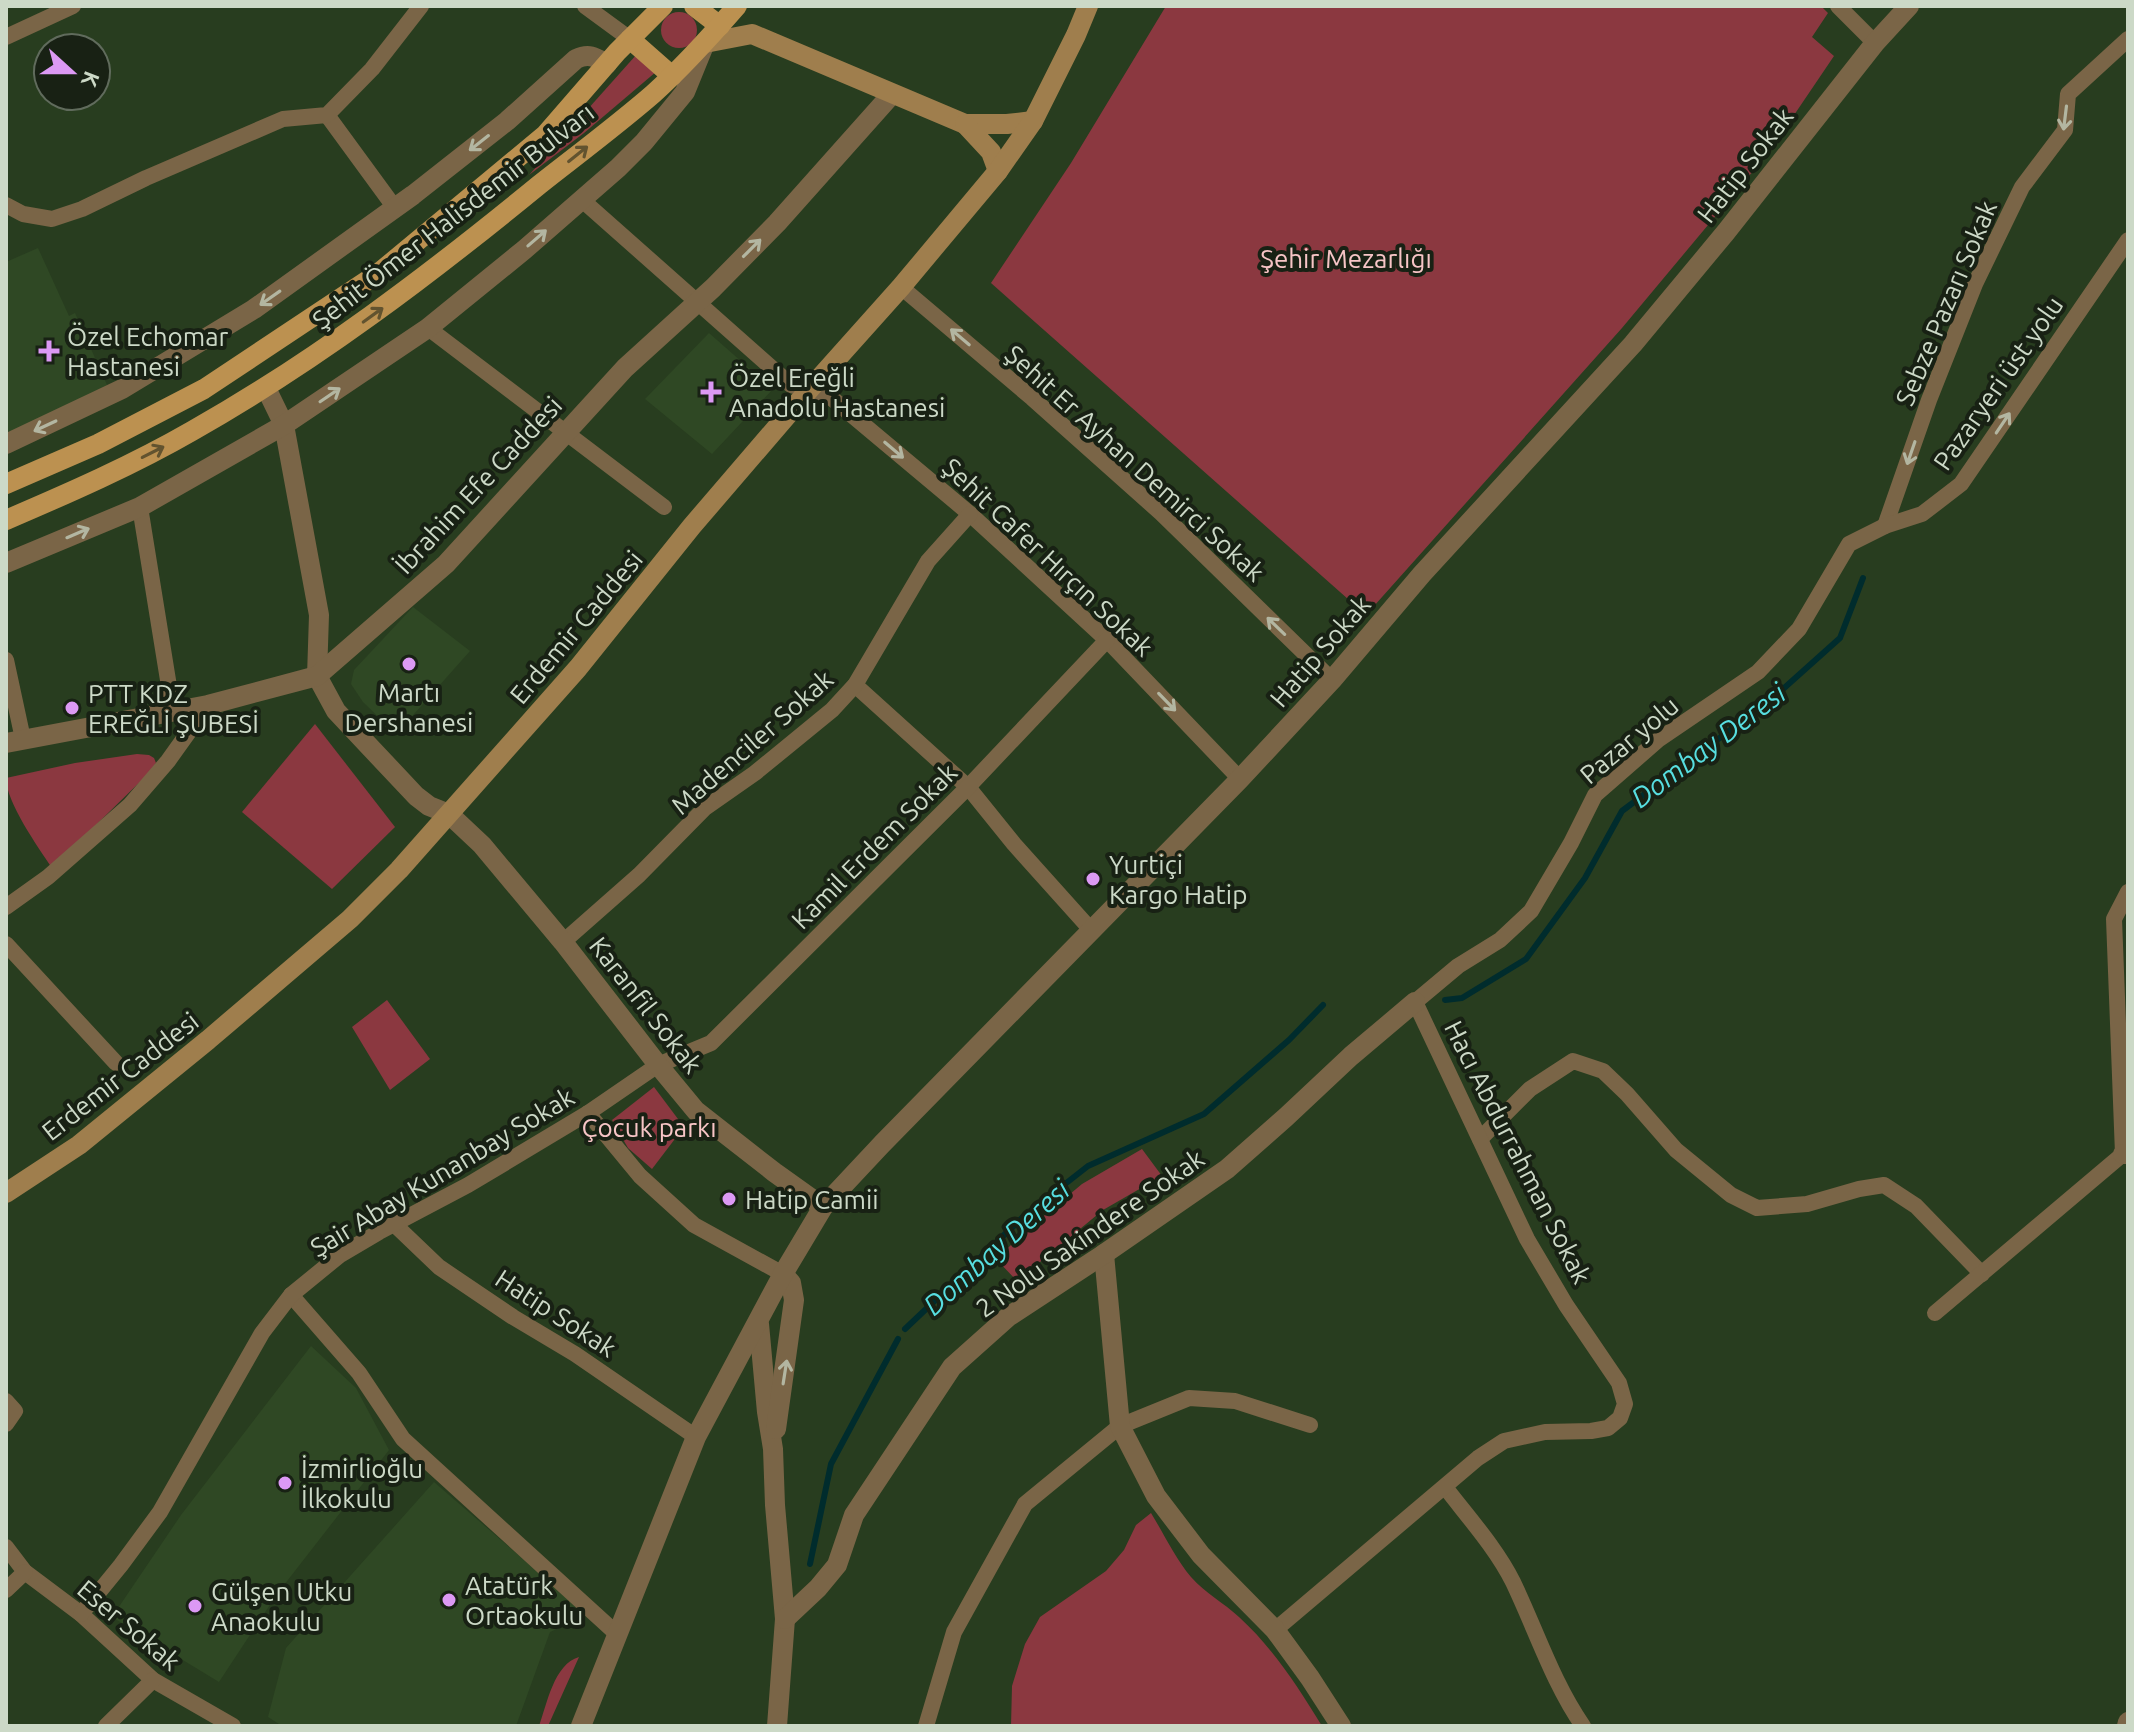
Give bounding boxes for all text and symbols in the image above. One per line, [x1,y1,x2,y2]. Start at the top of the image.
north arrow [32,32,112,112]
text: K [77,68,105,91]
street label: Şehit Ömer Halisdemir Bulvarı [307,97,599,335]
street label: Hatip Sokak [1691,102,1799,228]
one-way arrow [2058,105,2073,131]
one-way arrow [469,134,490,152]
one-way arrow [567,145,588,163]
street label: Sebze Pazarı Sokak [1890,196,2002,410]
one-way arrow [527,229,547,247]
one-way arrow [742,239,761,258]
park label: Şehir Mezarlığı [1260,244,1432,273]
one-way arrow [260,289,282,306]
street label: Pazaryeri üst yolu [1927,291,2069,475]
one-way arrow [362,306,384,323]
place label: Özel Echomar Hastanesi [67,322,229,381]
one-way arrow [951,328,971,346]
street label: Şehit Er Ayhan Demirci Sokak [1000,339,1270,587]
marker: Özel Echomar Hastanesi [38,340,60,362]
place label: Özel Ereğli Anadolu Hastanesi [729,363,945,422]
marker: Özel Ereğli Anadolu Hastanesi [700,381,722,403]
one-way arrow [318,386,341,402]
street label: İbrahim Efe Caddesi [389,391,567,579]
one-way arrow [1994,412,2011,434]
one-way arrow [33,419,57,434]
one-way arrow [883,441,904,459]
one-way arrow [1902,441,1917,466]
one-way arrow [140,443,164,459]
street label: Şehit Cafer Hırçın Sokak [937,452,1159,662]
one-way arrow [65,525,90,540]
street label: Erdemir Caddesi [504,545,648,709]
street label: Hatip Sokak [1264,590,1376,712]
one-way arrow [1267,617,1286,636]
marker: Martı Dershanesi [400,655,418,673]
street label: Madenciler Sokak [665,664,839,820]
water label: Dombay Deresi [1625,676,1792,813]
place label: Martı Dershanesi [345,678,473,737]
place label: PTT KDZ EREĞLİ ŞUBESİ [88,679,259,738]
street label: Pazar yolu [1574,691,1684,789]
one-way arrow [1157,692,1176,712]
marker: PTT KDZ EREĞLİ ŞUBESİ [63,699,81,717]
street label: Kamil Erdem Sokak [785,757,963,935]
place label: Yurtiçi Kargo Hatip [1109,850,1247,909]
marker: Yurtiçi Kargo Hatip [1084,870,1102,888]
street label: Karanfil Sokak [584,931,708,1079]
street label: Erdemir Caddesi [36,1006,204,1146]
street label: Hacı Abdurrahman Sokak [1439,1016,1597,1288]
street label: Şair Abay Kunanbay Sokak [305,1082,579,1262]
park label: Çocuk parkı [581,1113,717,1142]
street label: 2 Nolu Sakindere Sokak [971,1143,1209,1323]
water label: Dombay Deresi [917,1173,1076,1321]
place label: Hatip Camii [745,1185,879,1214]
marker: Hatip Camii [720,1190,738,1208]
street label: Hatip Sokak [490,1263,622,1363]
one-way arrow [778,1359,793,1385]
place label: İzmirlioğlu İlkokulu [301,1454,423,1513]
marker: İzmirlioğlu İlkokulu [276,1474,294,1492]
place label: Atatürk Ortaokulu [465,1571,583,1630]
street label: Eser Sokak [72,1574,186,1676]
place label: Gülşen Utku Anaokulu [211,1577,352,1636]
marker: Atatürk Ortaokulu [440,1591,458,1609]
marker: Gülşen Utku Anaokulu [186,1597,204,1615]

